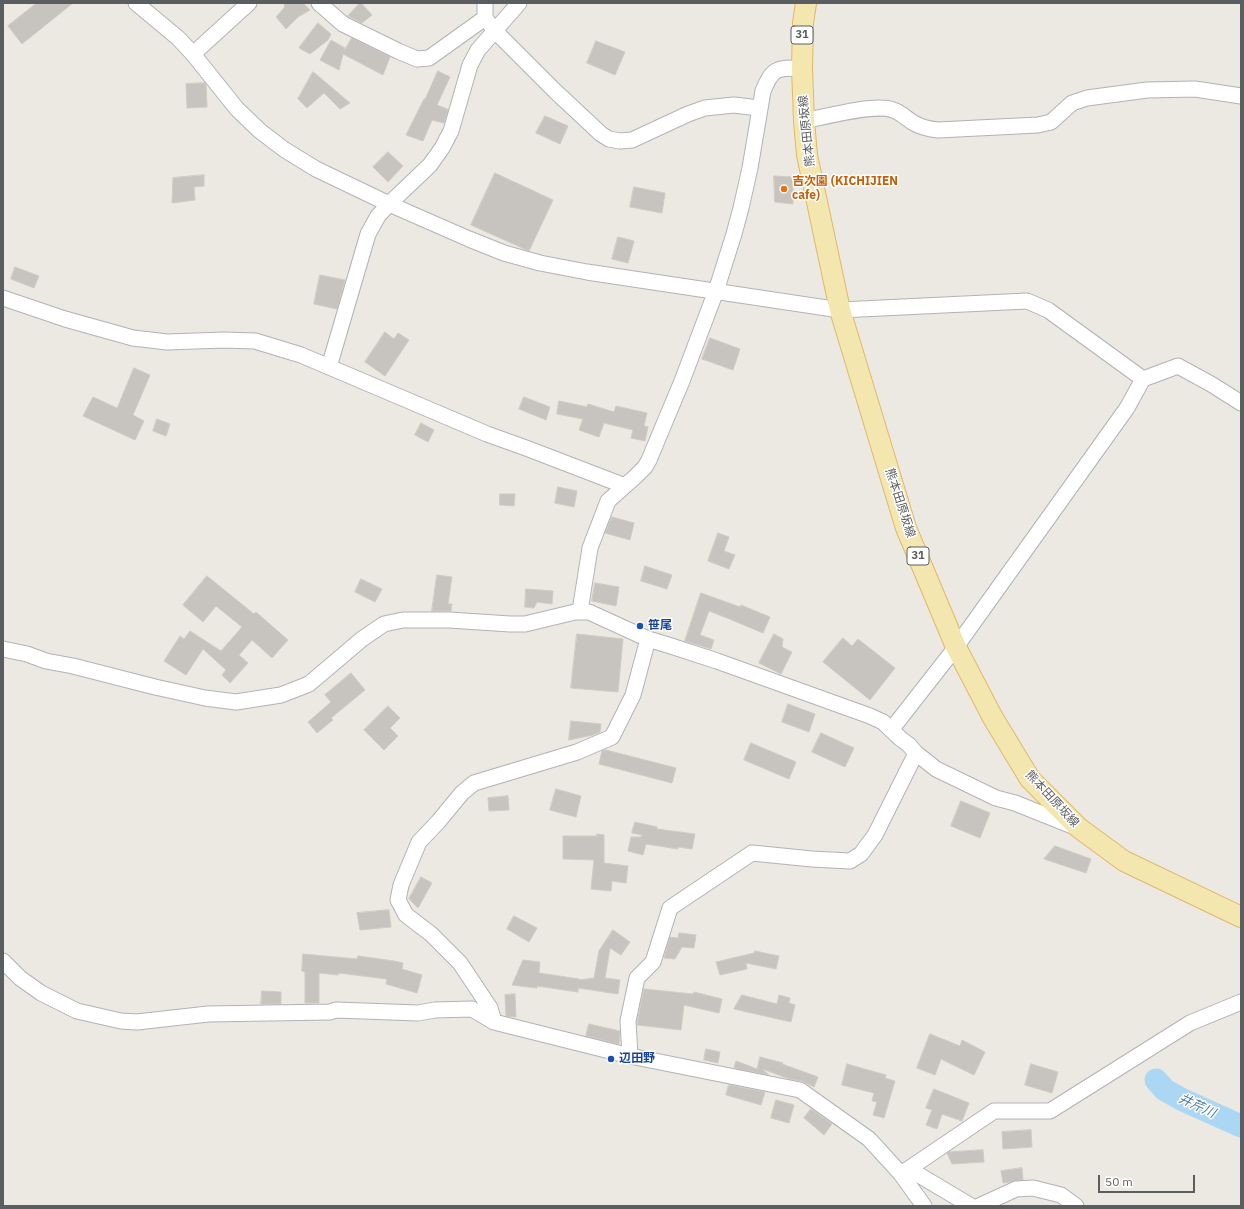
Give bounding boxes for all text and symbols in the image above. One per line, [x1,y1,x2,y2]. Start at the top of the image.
road number: 31 [791,26,813,44]
street label: 熊本田原坂線 [796,94,818,168]
place label: 吉次園 (KICHIJIEN cafe) [792,175,898,203]
marker: 吉次園 (KICHIJIEN cafe) [779,184,789,194]
street label: 熊本田原坂線 [882,467,918,539]
road number: 31 [907,547,929,565]
place label: 笹尾 [648,619,672,633]
marker: 笹尾 [635,621,645,631]
street label: 熊本田原坂線 [1022,768,1082,830]
place label: 辺田野 [619,1052,655,1066]
marker: 辺田野 [606,1054,616,1064]
water label: 井芹川 [1176,1091,1218,1121]
scale bar [1100,1167,1197,1193]
text: 50 m [1105,1174,1133,1189]

